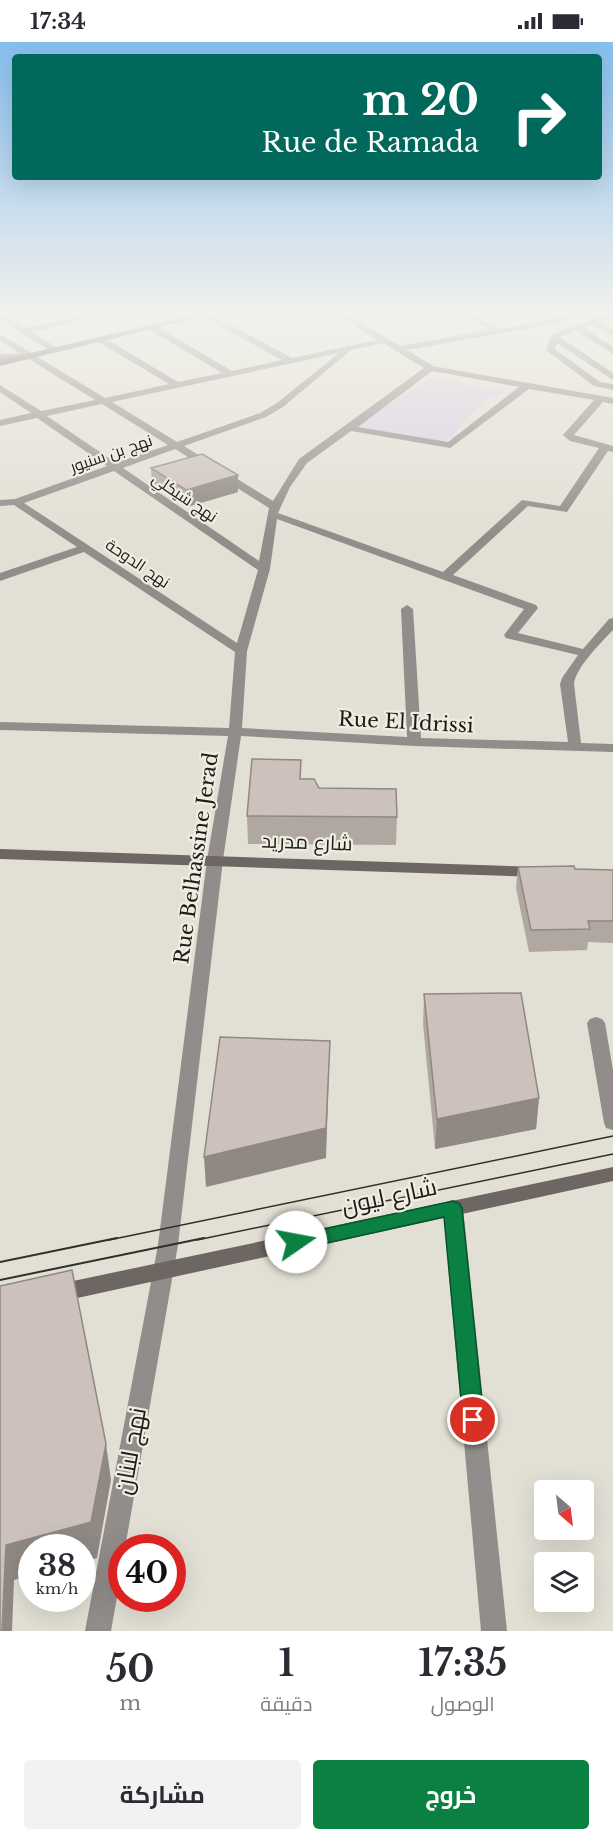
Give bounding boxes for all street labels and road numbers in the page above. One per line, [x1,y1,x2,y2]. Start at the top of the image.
street label: نهج بن سنيور [66,430,155,479]
street label: نهج شيكلي [146,468,222,530]
street label: نهج الدوحة [101,534,174,594]
street label: Rue El Idrissi [338,706,475,738]
street label: Rue Belhassine Jerad [169,751,223,965]
street label: شارع مدريد [261,828,353,858]
street label: شارع ليون [339,1172,440,1222]
street label: نهج لبنان [108,1405,154,1497]

